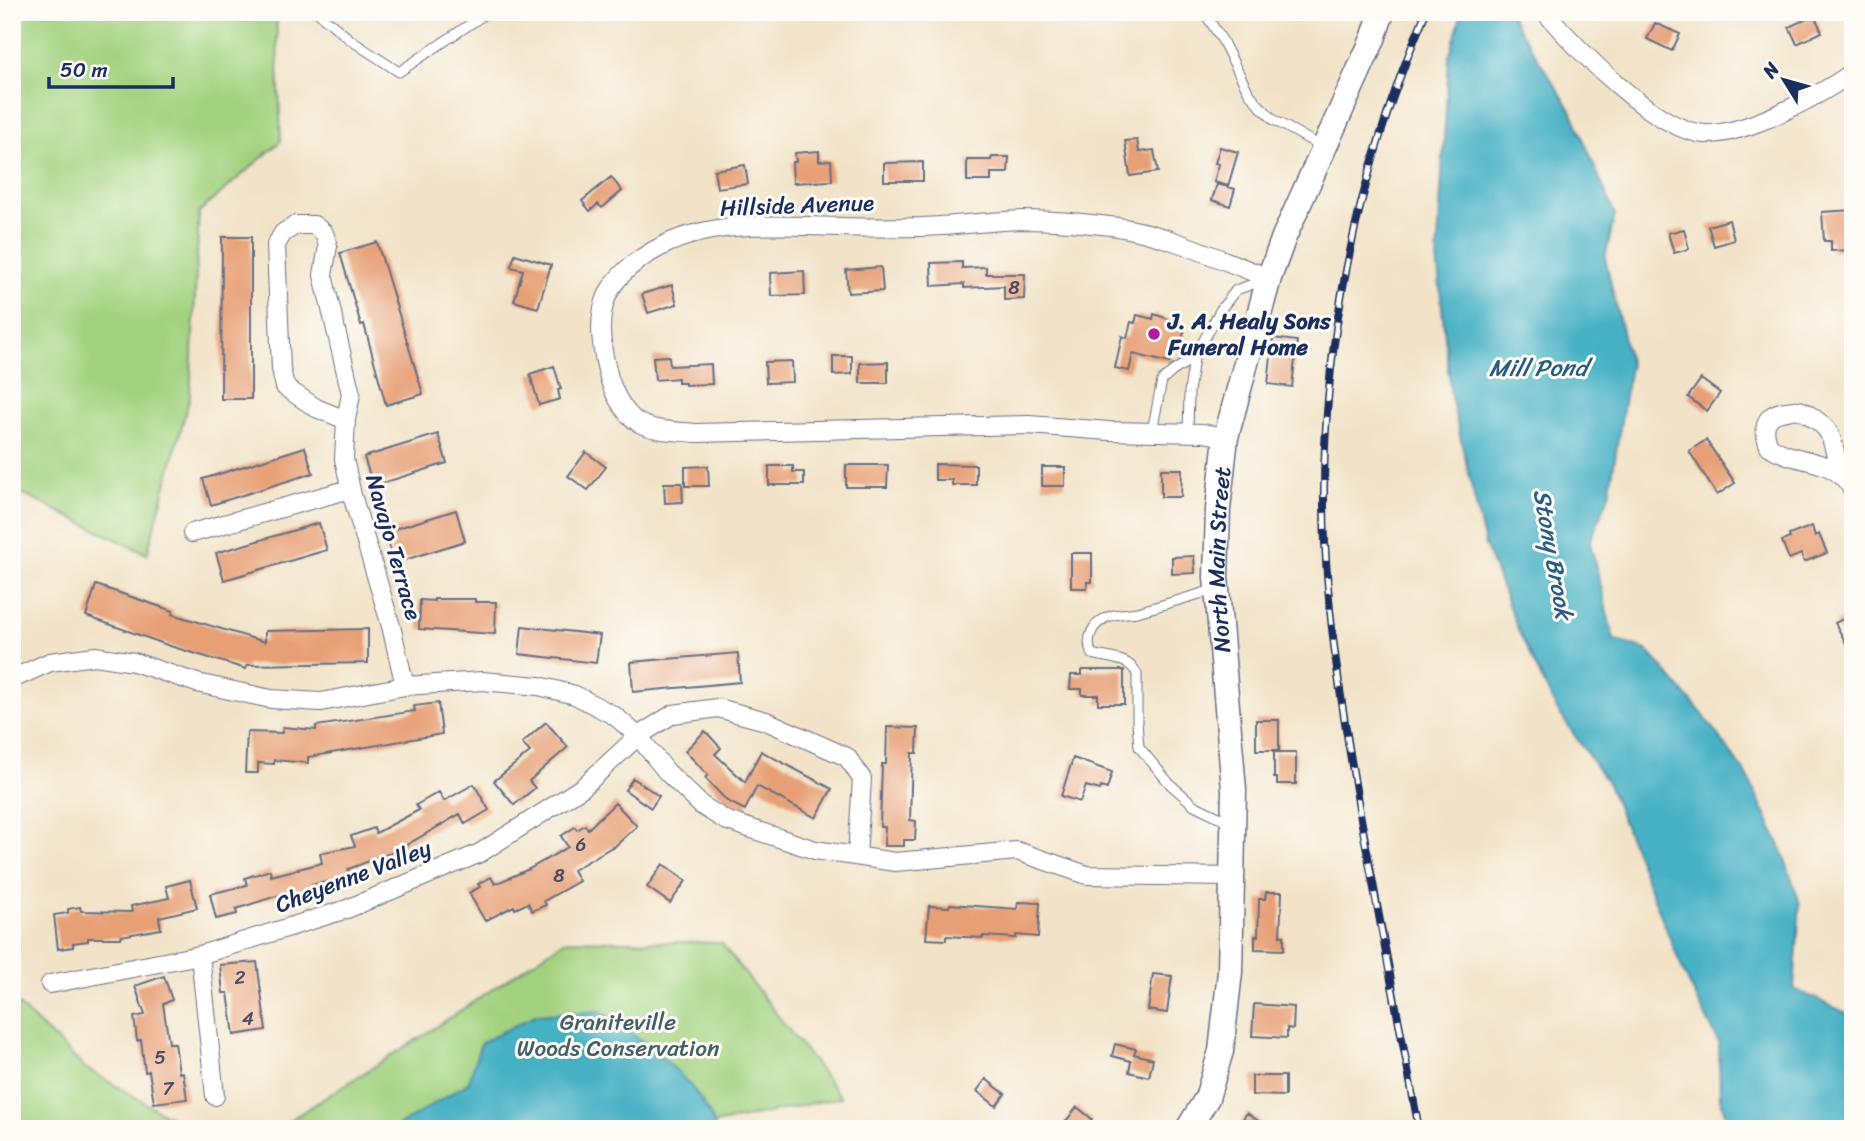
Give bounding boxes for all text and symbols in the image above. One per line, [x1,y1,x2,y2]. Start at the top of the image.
scale bar [49,46,173,90]
north arrow [1750,46,1820,116]
text: 50 m [60,51,108,89]
text: N [1753,54,1788,86]
street label: Hillside Avenue [719,182,875,229]
house number: 8 [1008,271,1020,304]
place label: J. A. Healy Sons Funeral Home [1166,301,1332,368]
marker: J. A. Healy Sons Funeral Home [1146,326,1162,342]
water label: Mill Pond [1489,347,1593,389]
street label: North Main Street [1195,464,1244,654]
street label: Navajo Terrace [353,469,434,625]
water label: Stony Brook [1521,486,1586,625]
street label: Cheyenne Valley [269,828,437,925]
house number: 6 [576,828,586,861]
house number: 8 [553,859,565,892]
house number: 2 [235,961,246,994]
house number: 4 [242,1002,254,1035]
park label: Graniteville Woods Conservation [517,1002,719,1069]
house number: 5 [154,1041,166,1074]
house number: 7 [163,1072,175,1105]

